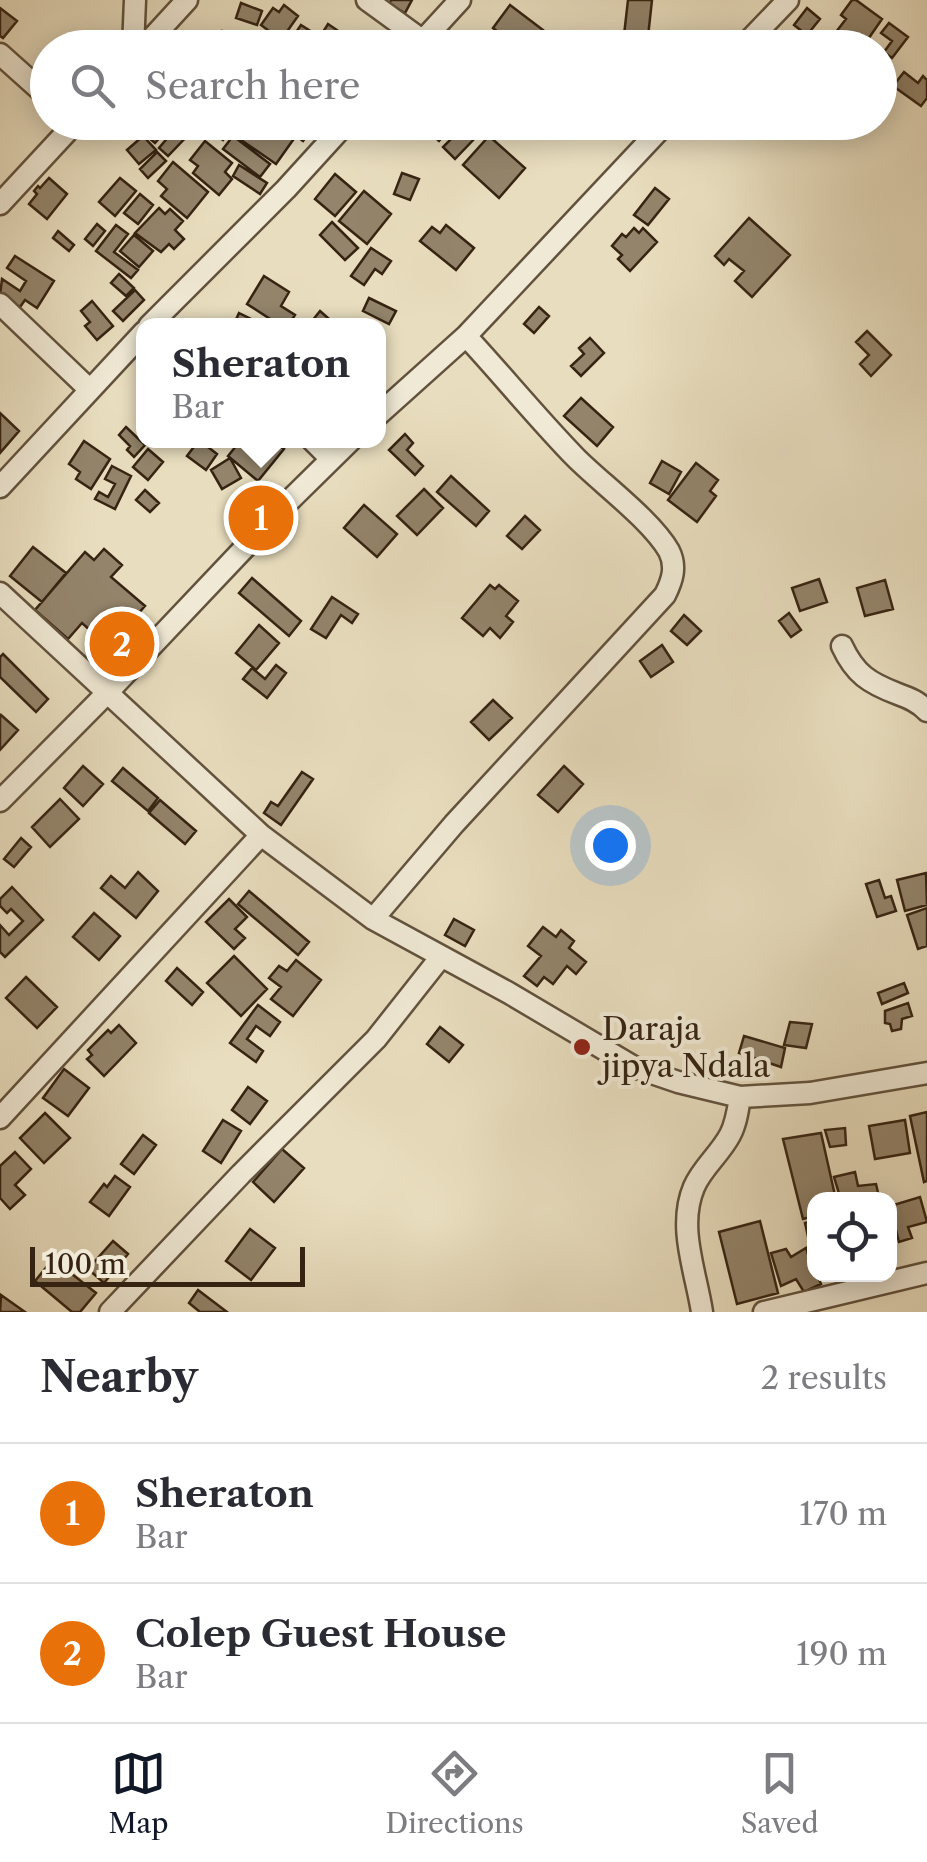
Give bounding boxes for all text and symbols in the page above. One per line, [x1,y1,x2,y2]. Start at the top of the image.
search box [30,30,897,140]
icon: search [65,58,120,113]
text: Search here [145,62,360,109]
popup [136,318,386,448]
text: Sheraton [172,340,350,387]
text: Bar [172,387,224,426]
pin: 1 [228,480,294,556]
pin: 2 [90,606,154,682]
your location [585,820,636,871]
place label: Daraja jipya Ndala [597,1009,770,1085]
marker: Daraja jipya Ndala [571,1036,593,1058]
map controls [807,1192,897,1282]
button: locate [807,1192,897,1282]
scale bar [30,1242,305,1286]
text: 100 m [45,1247,126,1281]
text: Nearby [40,1351,198,1403]
text: 2 results [761,1358,887,1397]
text: Sheraton [135,1470,314,1517]
text: 1 [65,1494,80,1533]
text: 170 m [799,1494,887,1533]
text: Bar [135,1517,188,1556]
text: Colep Guest House [135,1610,507,1657]
text: 2 [63,1634,82,1673]
text: 190 m [796,1634,887,1673]
text: Bar [135,1657,188,1696]
tab: Map [108,1746,169,1840]
tab: Directions [385,1746,524,1840]
tab: Saved [741,1746,819,1840]

